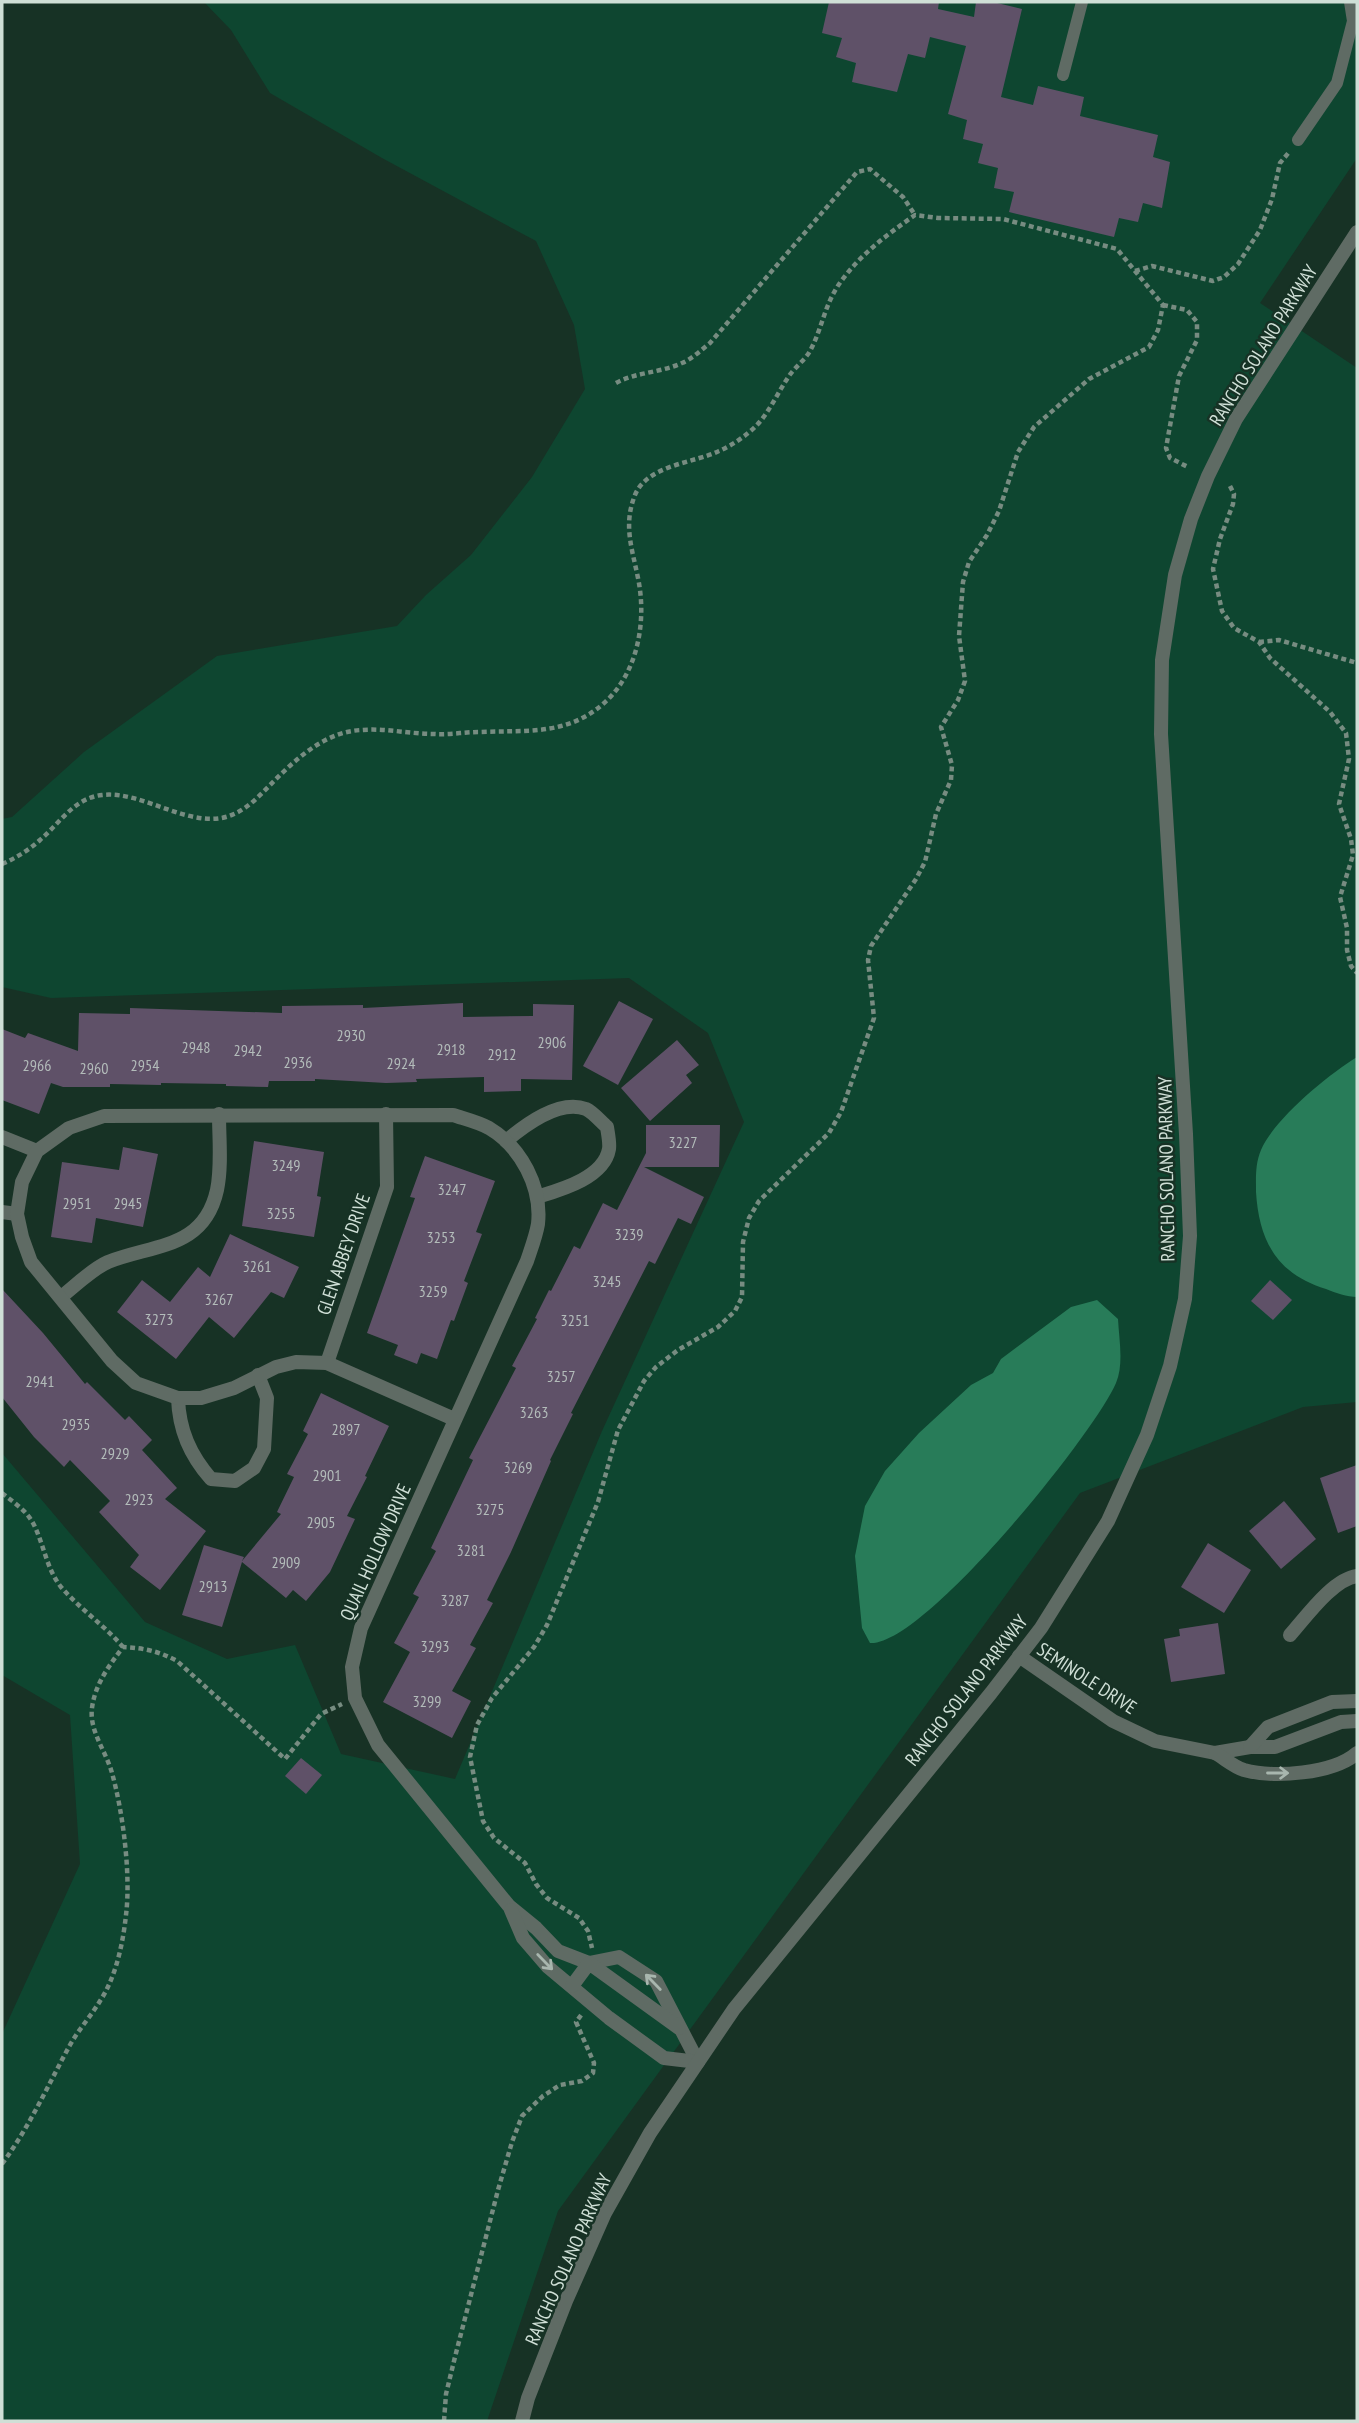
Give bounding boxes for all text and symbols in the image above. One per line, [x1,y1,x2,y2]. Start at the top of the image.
street label: RANCHO SOLANO PARKWAY [1204,260,1322,430]
house number: 2930 [337,1025,365,1045]
house number: 2906 [538,1032,566,1052]
house number: 2948 [182,1037,210,1057]
house number: 2918 [437,1039,465,1059]
house number: 2942 [234,1040,262,1060]
house number: 2912 [488,1044,516,1064]
house number: 2936 [284,1052,312,1072]
house number: 2924 [387,1053,415,1073]
house number: 2966 [23,1055,51,1075]
house number: 2954 [131,1055,159,1075]
house number: 2960 [80,1058,108,1078]
street label: RANCHO SOLANO PARKWAY [1152,1076,1180,1262]
house number: 3227 [669,1132,697,1152]
house number: 3249 [272,1155,300,1175]
house number: 3247 [438,1179,466,1199]
street label: GLEN ABBEY DRIVE [311,1190,375,1318]
house number: 2951 [63,1193,91,1213]
house number: 2945 [114,1193,142,1213]
house number: 3255 [267,1203,295,1223]
house number: 3239 [615,1224,643,1244]
house number: 3253 [427,1227,455,1247]
house number: 3261 [243,1256,271,1276]
house number: 3245 [593,1271,621,1291]
house number: 3259 [419,1281,447,1301]
house number: 3267 [205,1289,233,1309]
house number: 3273 [145,1309,173,1329]
house number: 3251 [561,1310,589,1330]
house number: 3257 [547,1366,575,1386]
house number: 2941 [26,1371,54,1391]
house number: 3263 [520,1402,548,1422]
house number: 2935 [62,1414,90,1434]
house number: 2897 [332,1419,360,1439]
house number: 2929 [101,1443,129,1463]
house number: 3269 [504,1457,532,1477]
house number: 2901 [313,1465,341,1485]
street label: QUAIL HOLLOW DRIVE [334,1480,416,1624]
house number: 2923 [125,1489,153,1509]
house number: 3275 [476,1499,504,1519]
house number: 2905 [307,1512,335,1532]
house number: 3281 [457,1540,485,1560]
house number: 2909 [272,1552,300,1572]
house number: 2913 [199,1576,227,1596]
house number: 3287 [441,1590,469,1610]
street label: RANCHO SOLANO PARKWAY [900,1609,1033,1770]
house number: 3293 [421,1636,449,1656]
street label: SEMINOLE DRIVE [1033,1637,1141,1719]
house number: 3299 [413,1691,441,1711]
one-way arrow [1266,1766,1289,1780]
one-way arrow [537,1953,554,1970]
one-way arrow [645,1974,662,1991]
street label: RANCHO SOLANO PARKWAY [519,2169,617,2348]

